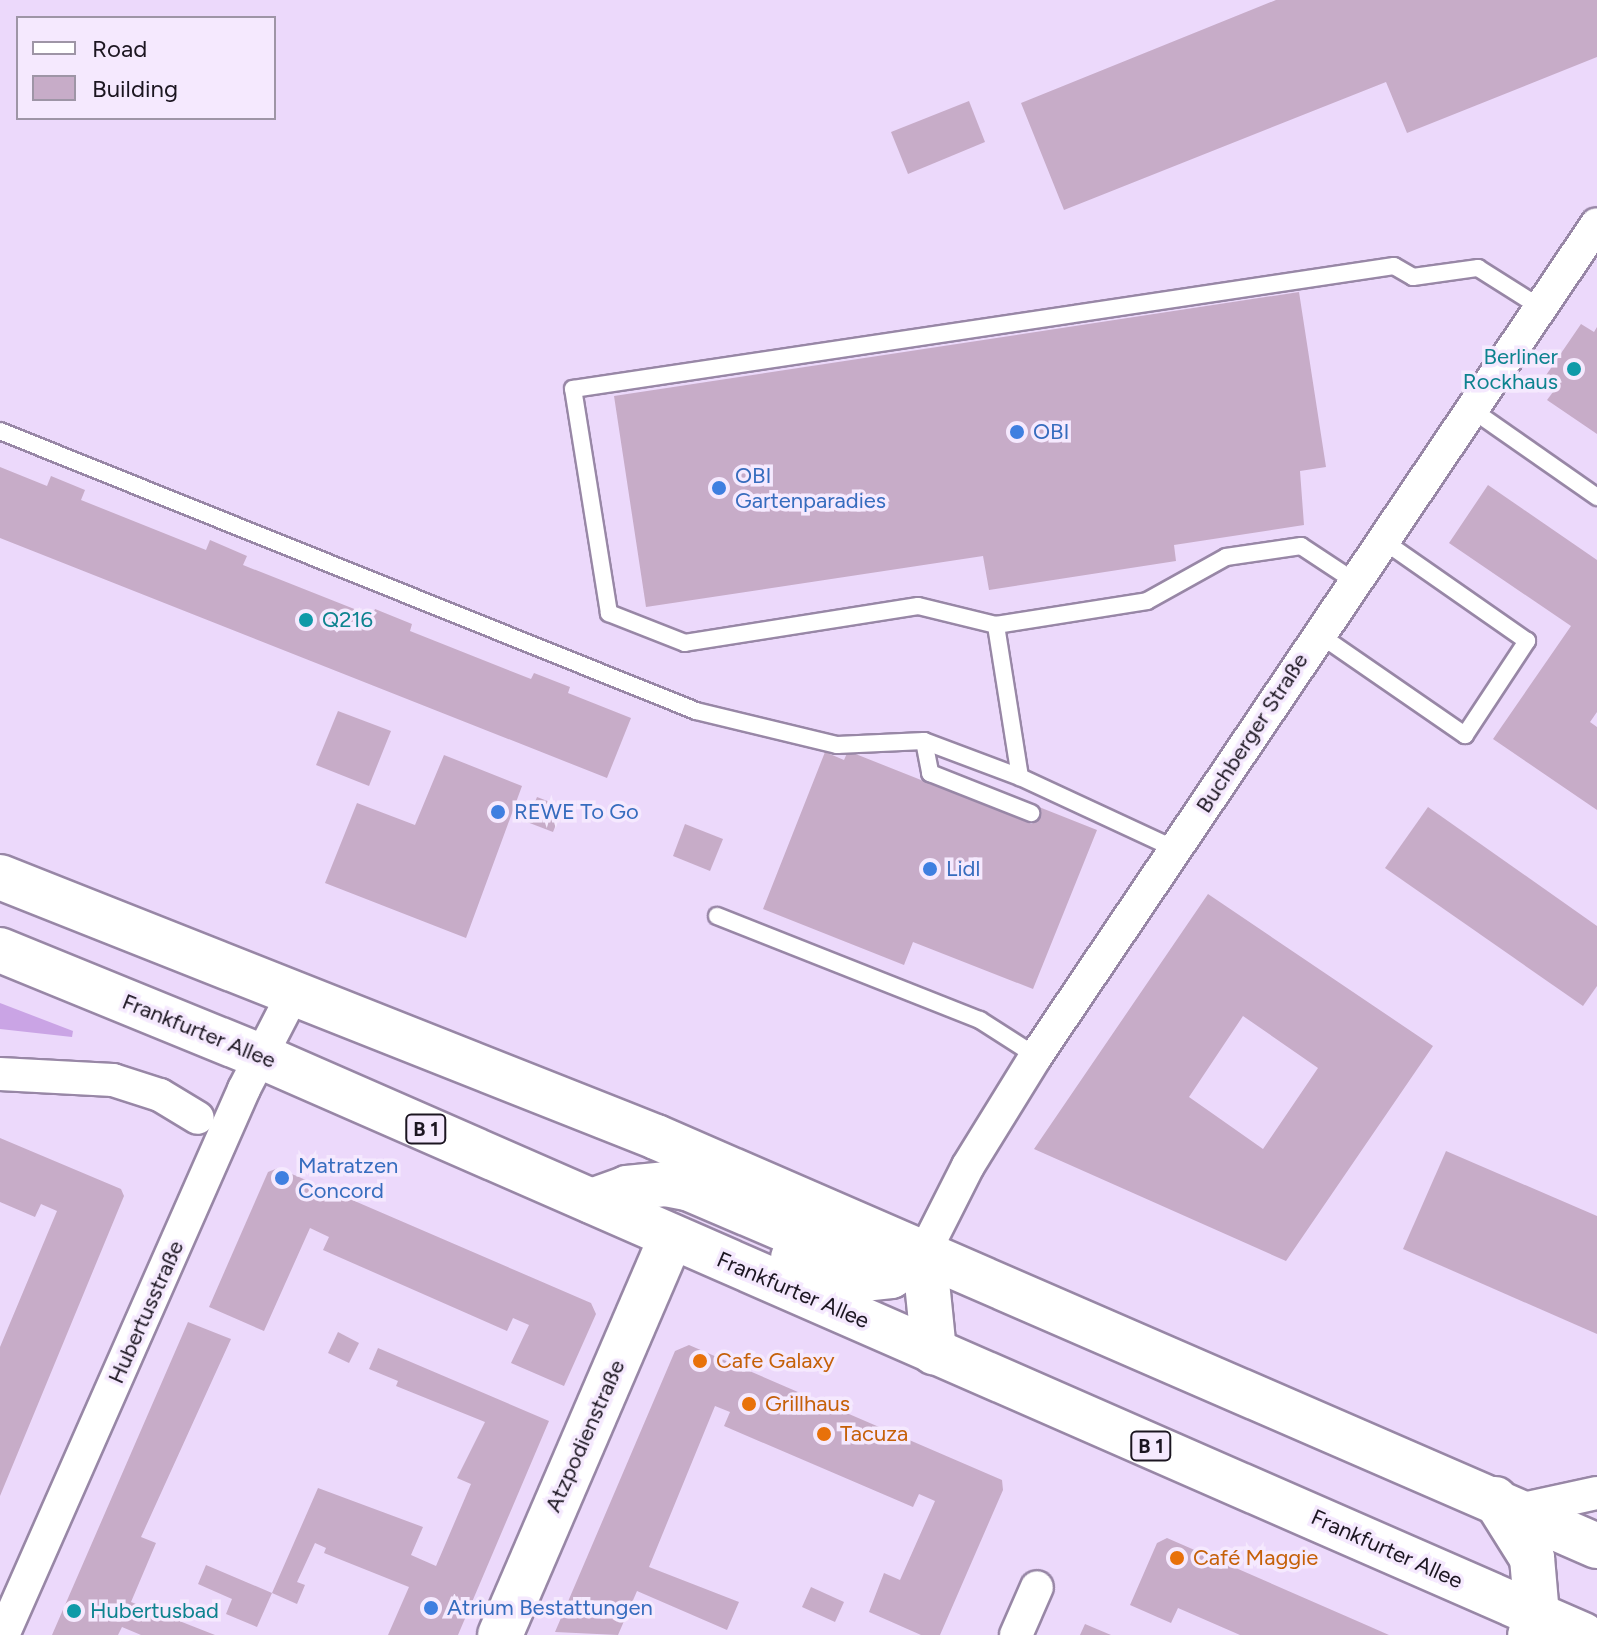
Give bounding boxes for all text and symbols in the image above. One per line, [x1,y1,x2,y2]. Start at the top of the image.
legend [16,16,276,120]
text: Road [92,34,147,63]
text: Building [92,74,178,103]
place label: Berliner Rockhaus [1463,343,1558,394]
marker: Berliner Rockhaus [1565,360,1583,378]
place label: OBI [1033,419,1069,445]
marker: OBI [1008,423,1026,441]
place label: OBI Gartenparadies [735,462,886,514]
marker: OBI Gartenparadies [710,479,728,497]
place label: Q216 [322,607,373,633]
marker: Q216 [297,611,315,629]
street label: Buchberger Straße [1191,648,1313,818]
place label: REWE To Go [514,799,639,825]
marker: REWE To Go [489,803,507,821]
place label: Lidl [946,856,980,882]
marker: Lidl [921,860,939,878]
street label: Frankfurter Allee [119,988,279,1074]
road number: B 1 [404,1113,448,1145]
place label: Matratzen Concord [298,1152,398,1204]
marker: Matratzen Concord [273,1169,291,1187]
street label: Hubertusstraße [103,1236,189,1388]
street label: Frankfurter Allee [713,1246,873,1334]
place label: Cafe Galaxy [716,1348,835,1374]
marker: Cafe Galaxy [691,1352,709,1370]
street label: Atzpodienstraße [540,1356,630,1516]
place label: Grillhaus [765,1391,850,1417]
marker: Grillhaus [740,1395,758,1413]
place label: Tacuza [840,1421,908,1447]
marker: Tacuza [815,1425,833,1443]
road number: B 1 [1129,1430,1173,1462]
street label: Frankfurter Allee [1307,1504,1467,1594]
place label: Café Maggie [1193,1545,1318,1571]
marker: Café Maggie [1168,1549,1186,1567]
place label: Atrium Bestattungen [447,1595,653,1621]
place label: Hubertusbad [90,1598,219,1624]
marker: Atrium Bestattungen [422,1599,440,1617]
marker: Hubertusbad [65,1602,83,1620]

